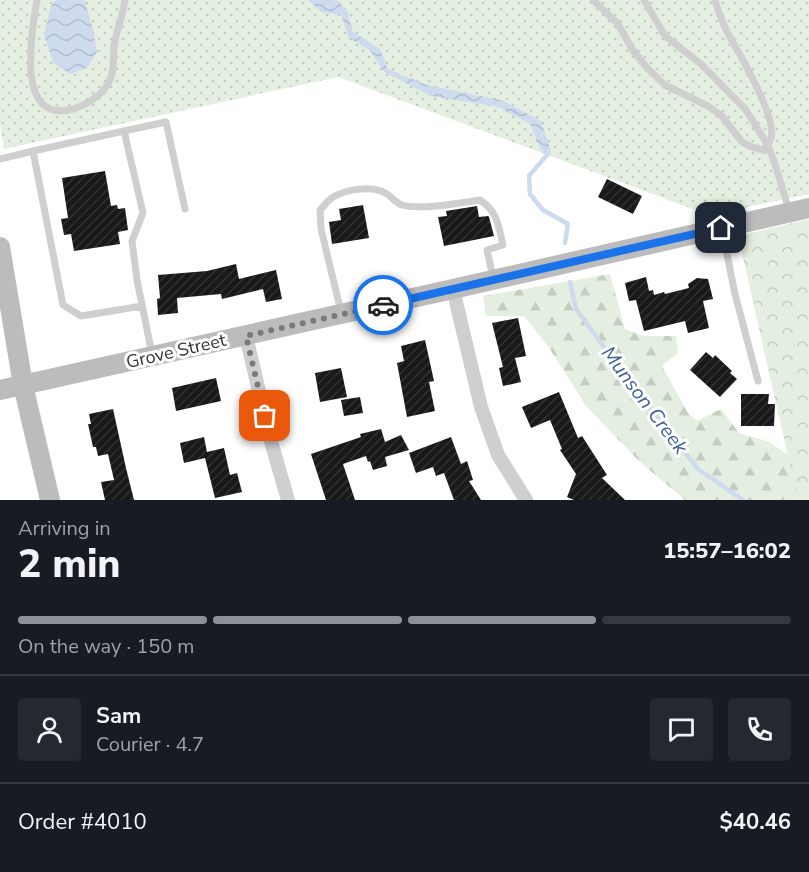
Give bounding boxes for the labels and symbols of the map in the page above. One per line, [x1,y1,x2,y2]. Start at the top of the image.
pin [695,202,746,253]
courier [353,275,413,335]
street label: Grove Street [124,328,229,374]
water label: Munson Creek [595,341,695,461]
pin [239,390,290,441]

